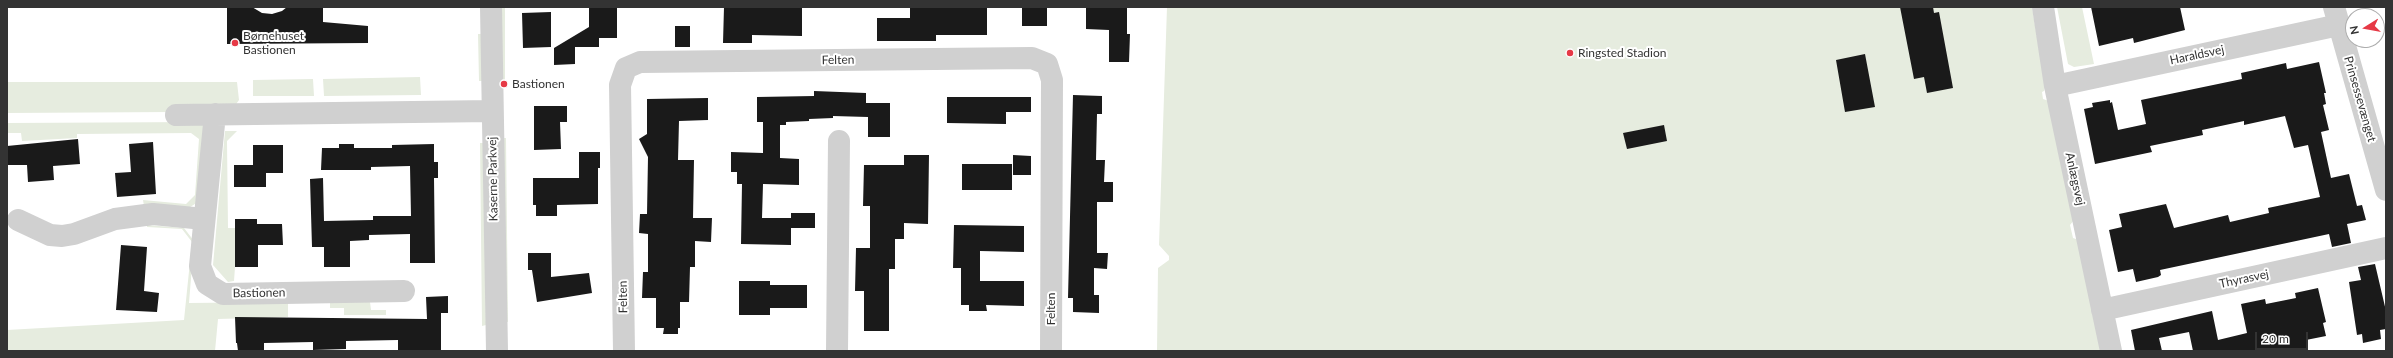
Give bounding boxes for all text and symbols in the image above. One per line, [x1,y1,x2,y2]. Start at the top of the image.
north arrow [2345,8,2385,48]
text: N [2347,25,2361,36]
place label: Børnehuset Bastionen [243,29,304,57]
marker: Børnehuset Bastionen [230,38,240,48]
street label: Haraldsvej [2169,42,2225,68]
place label: Ringsted Stadion [1578,46,1666,60]
marker: Ringsted Stadion [1565,48,1575,58]
street label: Felten [822,53,854,67]
street label: Prinsessevænget [2341,55,2379,143]
place label: Bastionen [512,77,565,91]
marker: Bastionen [499,79,509,89]
street label: Kaserne Parkvej [485,137,501,221]
street label: Anlægsvej [2062,151,2088,207]
street label: Thyrasvej [2218,267,2270,291]
street label: Felten [616,281,630,313]
street label: Bastionen [233,285,285,301]
street label: Felten [1044,293,1058,325]
scale bar [2257,324,2310,350]
text: 20 m [2262,331,2289,346]

